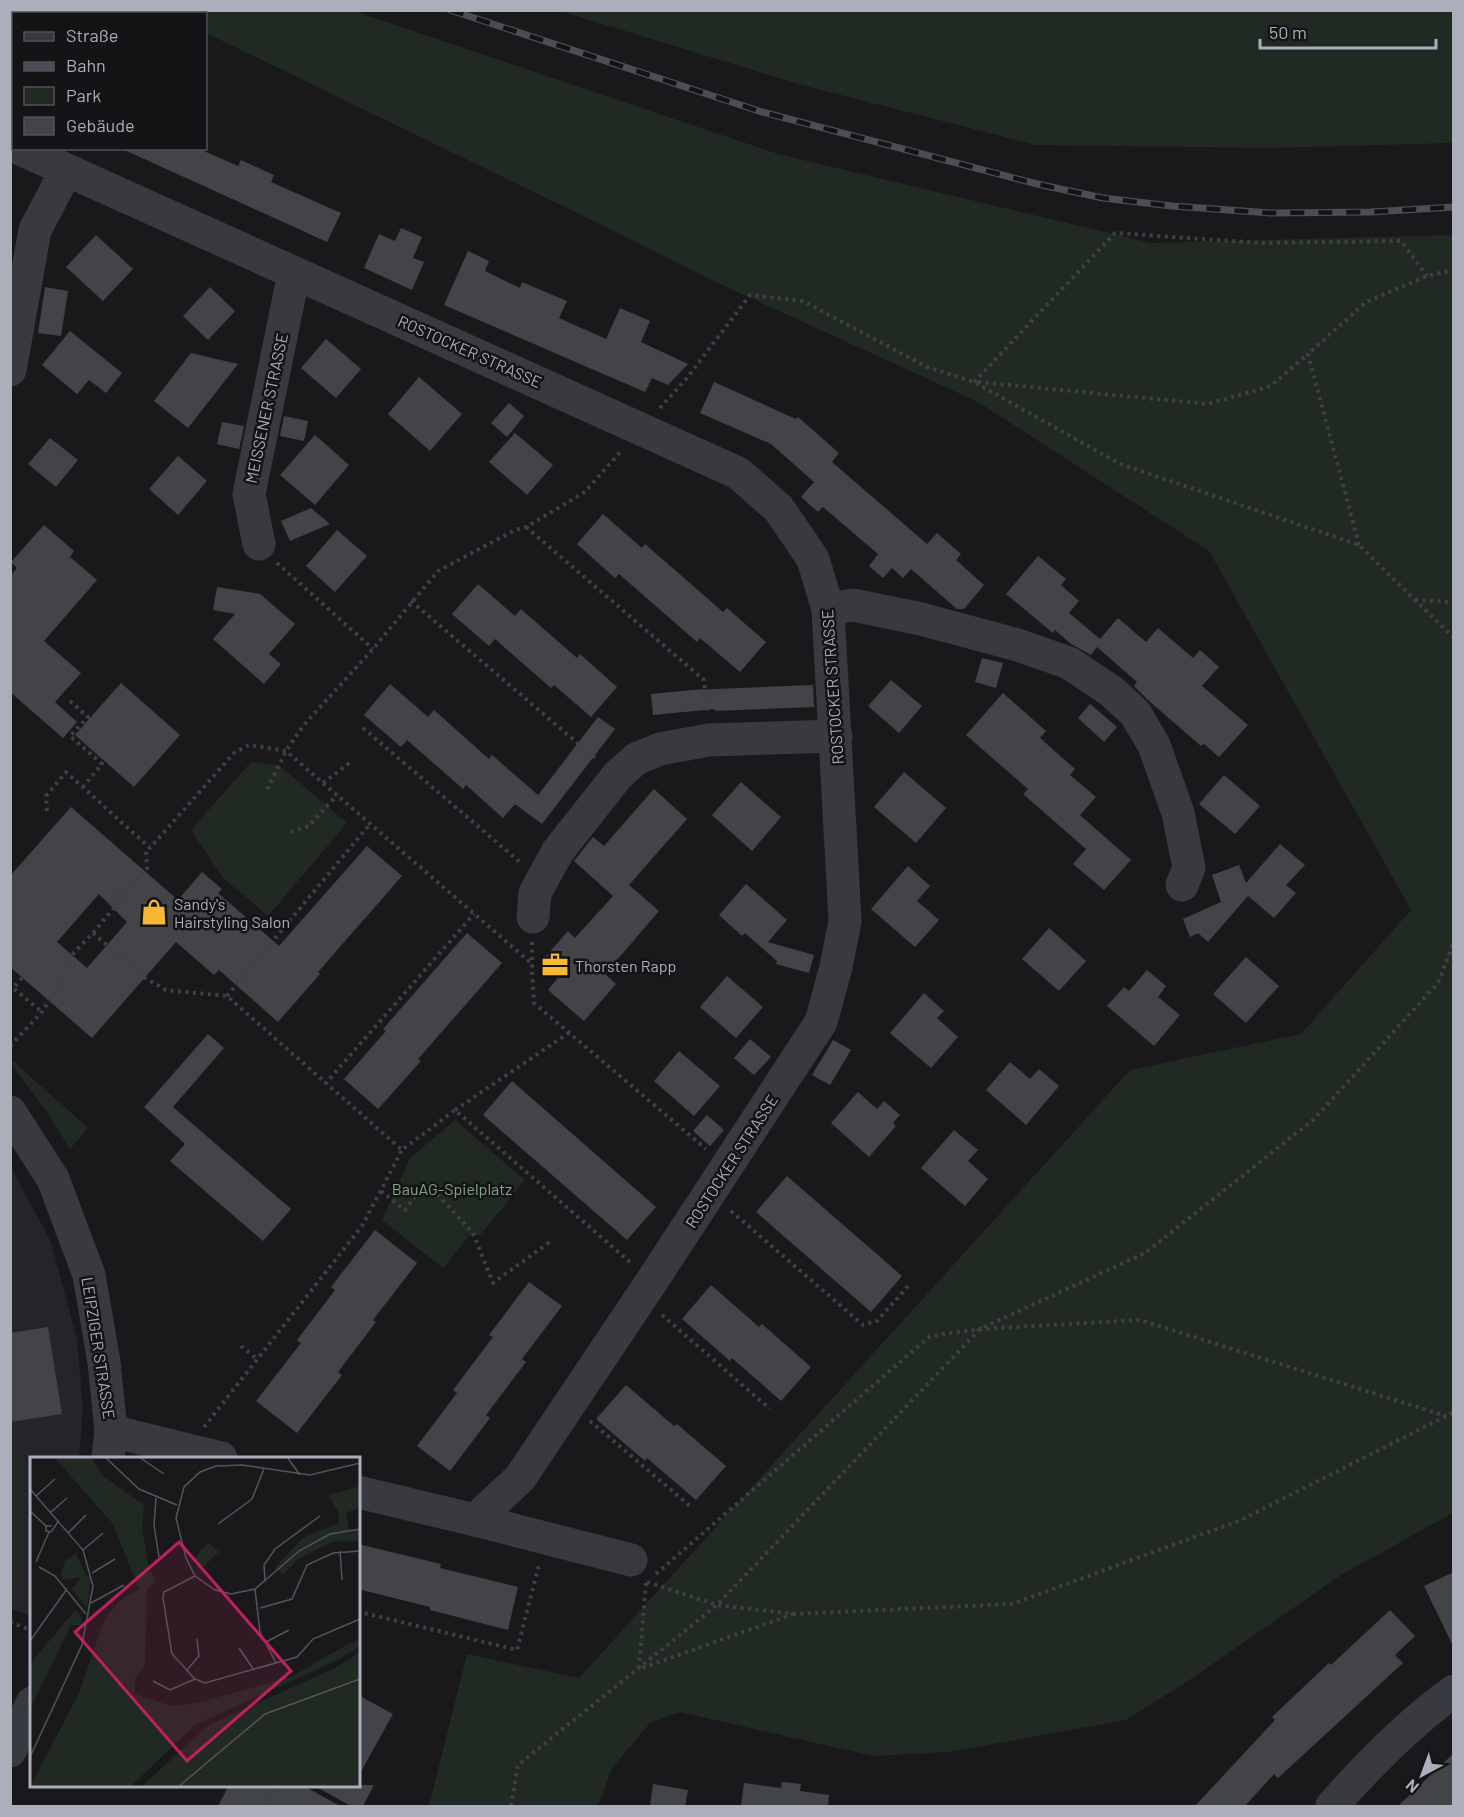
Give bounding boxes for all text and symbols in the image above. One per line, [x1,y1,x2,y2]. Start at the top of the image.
legend [12,12,207,150]
scale bar [1260,12,1436,50]
text: 50 m [1269,21,1307,43]
text: Straße [66,24,118,46]
text: Bahn [66,54,106,76]
text: Park [66,84,101,106]
text: Gebäude [66,114,135,136]
street label: ROSTOCKER STRASSE [395,311,545,391]
street label: MEISSENER STRASSE [241,331,291,485]
street label: ROSTOCKER STRASSE [817,609,847,765]
place label: Sandy's Hairstyling Salon [174,894,290,931]
shop icon: Sandy's Hairstyling Salon [139,897,169,927]
office icon: Thorsten Rapp [540,950,570,980]
place label: Thorsten Rapp [575,956,676,975]
street label: ROSTOCKER STRASSE [681,1091,781,1231]
park label: BauAG-Spielplatz [392,1179,512,1198]
street label: LEIPZIGER STRASSE [78,1276,120,1420]
inset map [30,1457,360,1787]
north arrow [1392,1745,1452,1805]
text: N [1402,1776,1422,1797]

